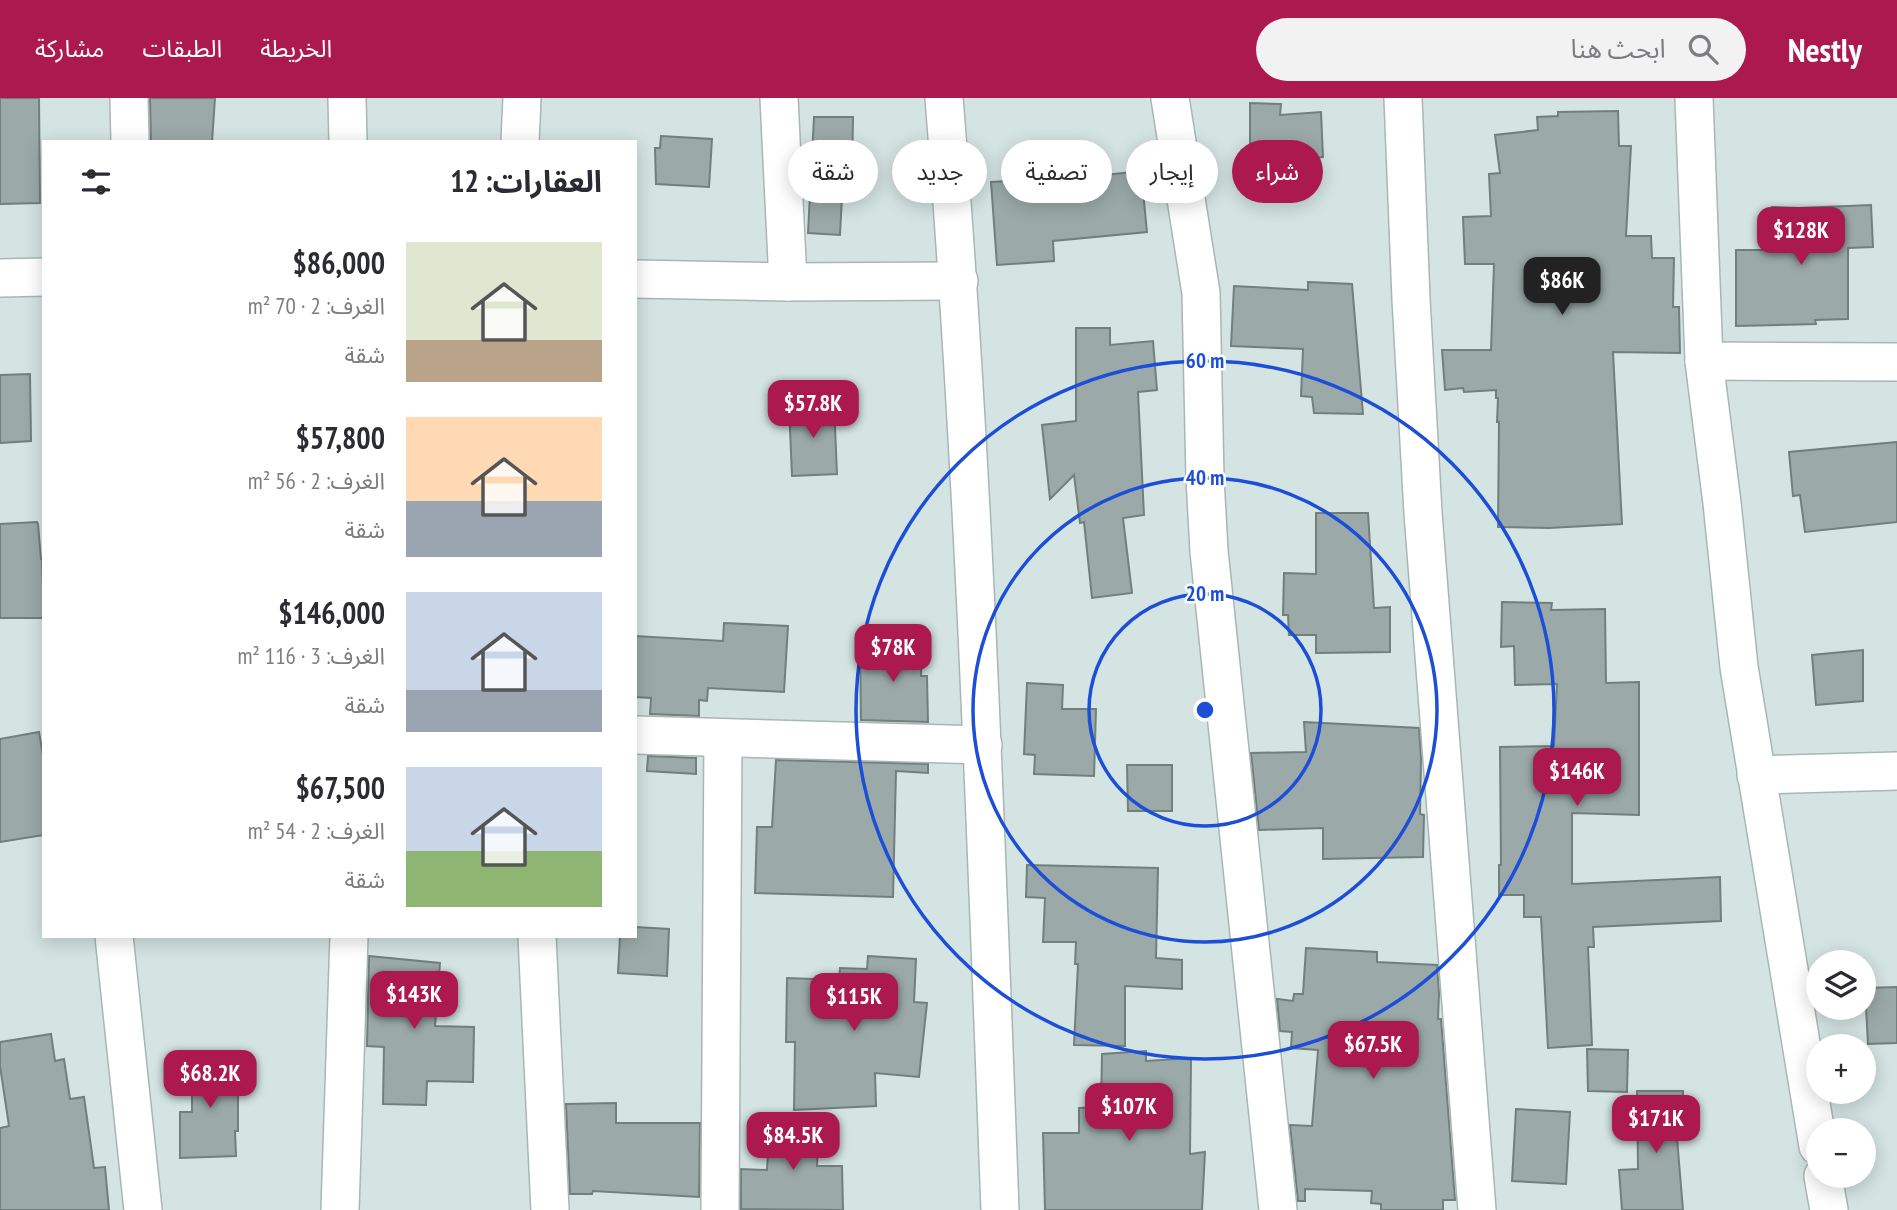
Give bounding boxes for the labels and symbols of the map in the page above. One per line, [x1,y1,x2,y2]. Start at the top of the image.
pin: $128K [1752,208,1850,267]
pin: $86K [1521,258,1603,317]
text: 60 m [1186,347,1224,374]
pin: $57.8K [756,380,870,440]
text: 40 m [1186,464,1224,491]
text: 20 m [1186,580,1224,607]
pin: $78K [852,624,934,684]
centre of rings [1193,698,1217,722]
pin: $146K [1528,748,1626,808]
pin: $143K [365,972,463,1031]
pin: $115K [805,974,903,1033]
pin: $67.5K [1316,1021,1430,1081]
pin: $68.2K [153,1051,267,1110]
pin: $107K [1080,1084,1178,1143]
pin: $171K [1607,1096,1705,1155]
pin: $84.5K [736,1112,850,1172]

